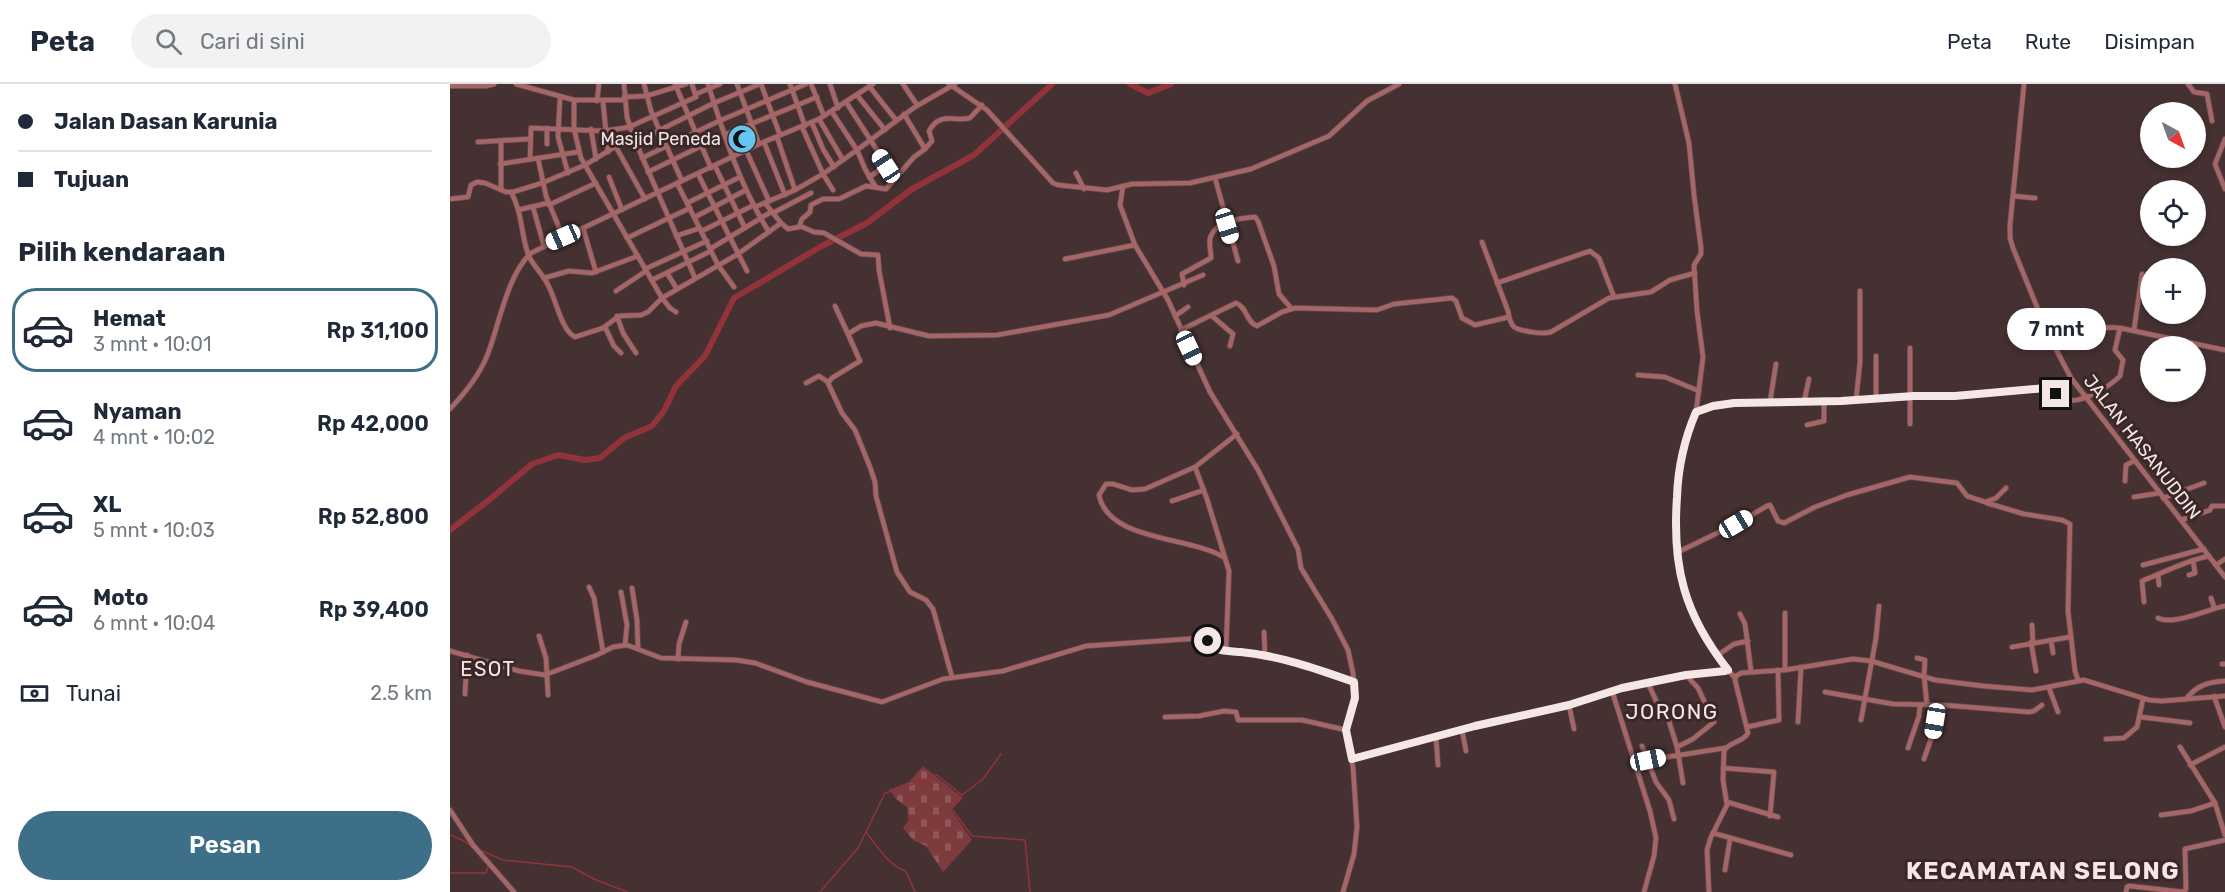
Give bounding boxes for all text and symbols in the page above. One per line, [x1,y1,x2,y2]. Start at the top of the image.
search box [131,14,551,68]
text: Peta [30,25,95,58]
icon: search [152,25,185,58]
text: Cari di sini [200,28,305,55]
text: Peta [1947,29,1992,54]
text: Rute [2025,29,2071,54]
text: Disimpan [2104,29,2195,54]
north arrow [2140,102,2206,168]
map controls [2140,102,2206,402]
text: Jalan Dasan Karunia [54,108,277,135]
mosque icon: Masjid Peneda [726,123,758,155]
place label: Masjid Peneda [600,128,721,150]
car [869,146,903,186]
text: Tujuan [54,166,129,193]
button: locate [2140,180,2206,246]
car [1213,206,1241,246]
car [543,221,583,253]
text: Pilih kendaraan [18,236,226,268]
button: + [2140,258,2206,324]
icon: car [21,303,75,357]
text: Hemat [93,305,166,332]
callout: 7 mnt [2006,307,2106,349]
text: Rp 31,100 [327,317,429,344]
text: 7 mnt [2029,317,2084,341]
car [1173,328,1205,368]
text: 3 mnt · 10:01 [93,332,212,356]
button: − [2140,336,2206,402]
street label: JALAN HASANUDDIN [2079,370,2205,524]
route end [2042,380,2069,407]
icon: car [21,396,75,450]
text: Nyaman [93,398,182,425]
text: Rp 42,000 [317,410,429,437]
text: 4 mnt · 10:02 [93,425,215,449]
icon: car [21,489,75,543]
text: XL [93,491,121,518]
text: Rp 52,800 [318,503,429,530]
car [1716,507,1756,541]
text: 5 mnt · 10:03 [93,518,215,542]
icon: car [21,582,75,636]
text: Moto [93,584,148,611]
text: Rp 39,400 [319,596,429,623]
text: 6 mnt · 10:04 [93,611,215,635]
route start [1194,627,1221,654]
district label: ESOT [460,657,516,681]
icon: cash [18,677,51,710]
text: Tunai [66,680,121,707]
text: 2.5 km [370,681,432,705]
district label: JORONG [1625,699,1719,724]
car [1923,702,1947,740]
car [1629,747,1667,773]
button: Pesan [18,811,432,880]
district label: KECAMATAN SELONG [1906,857,2180,885]

